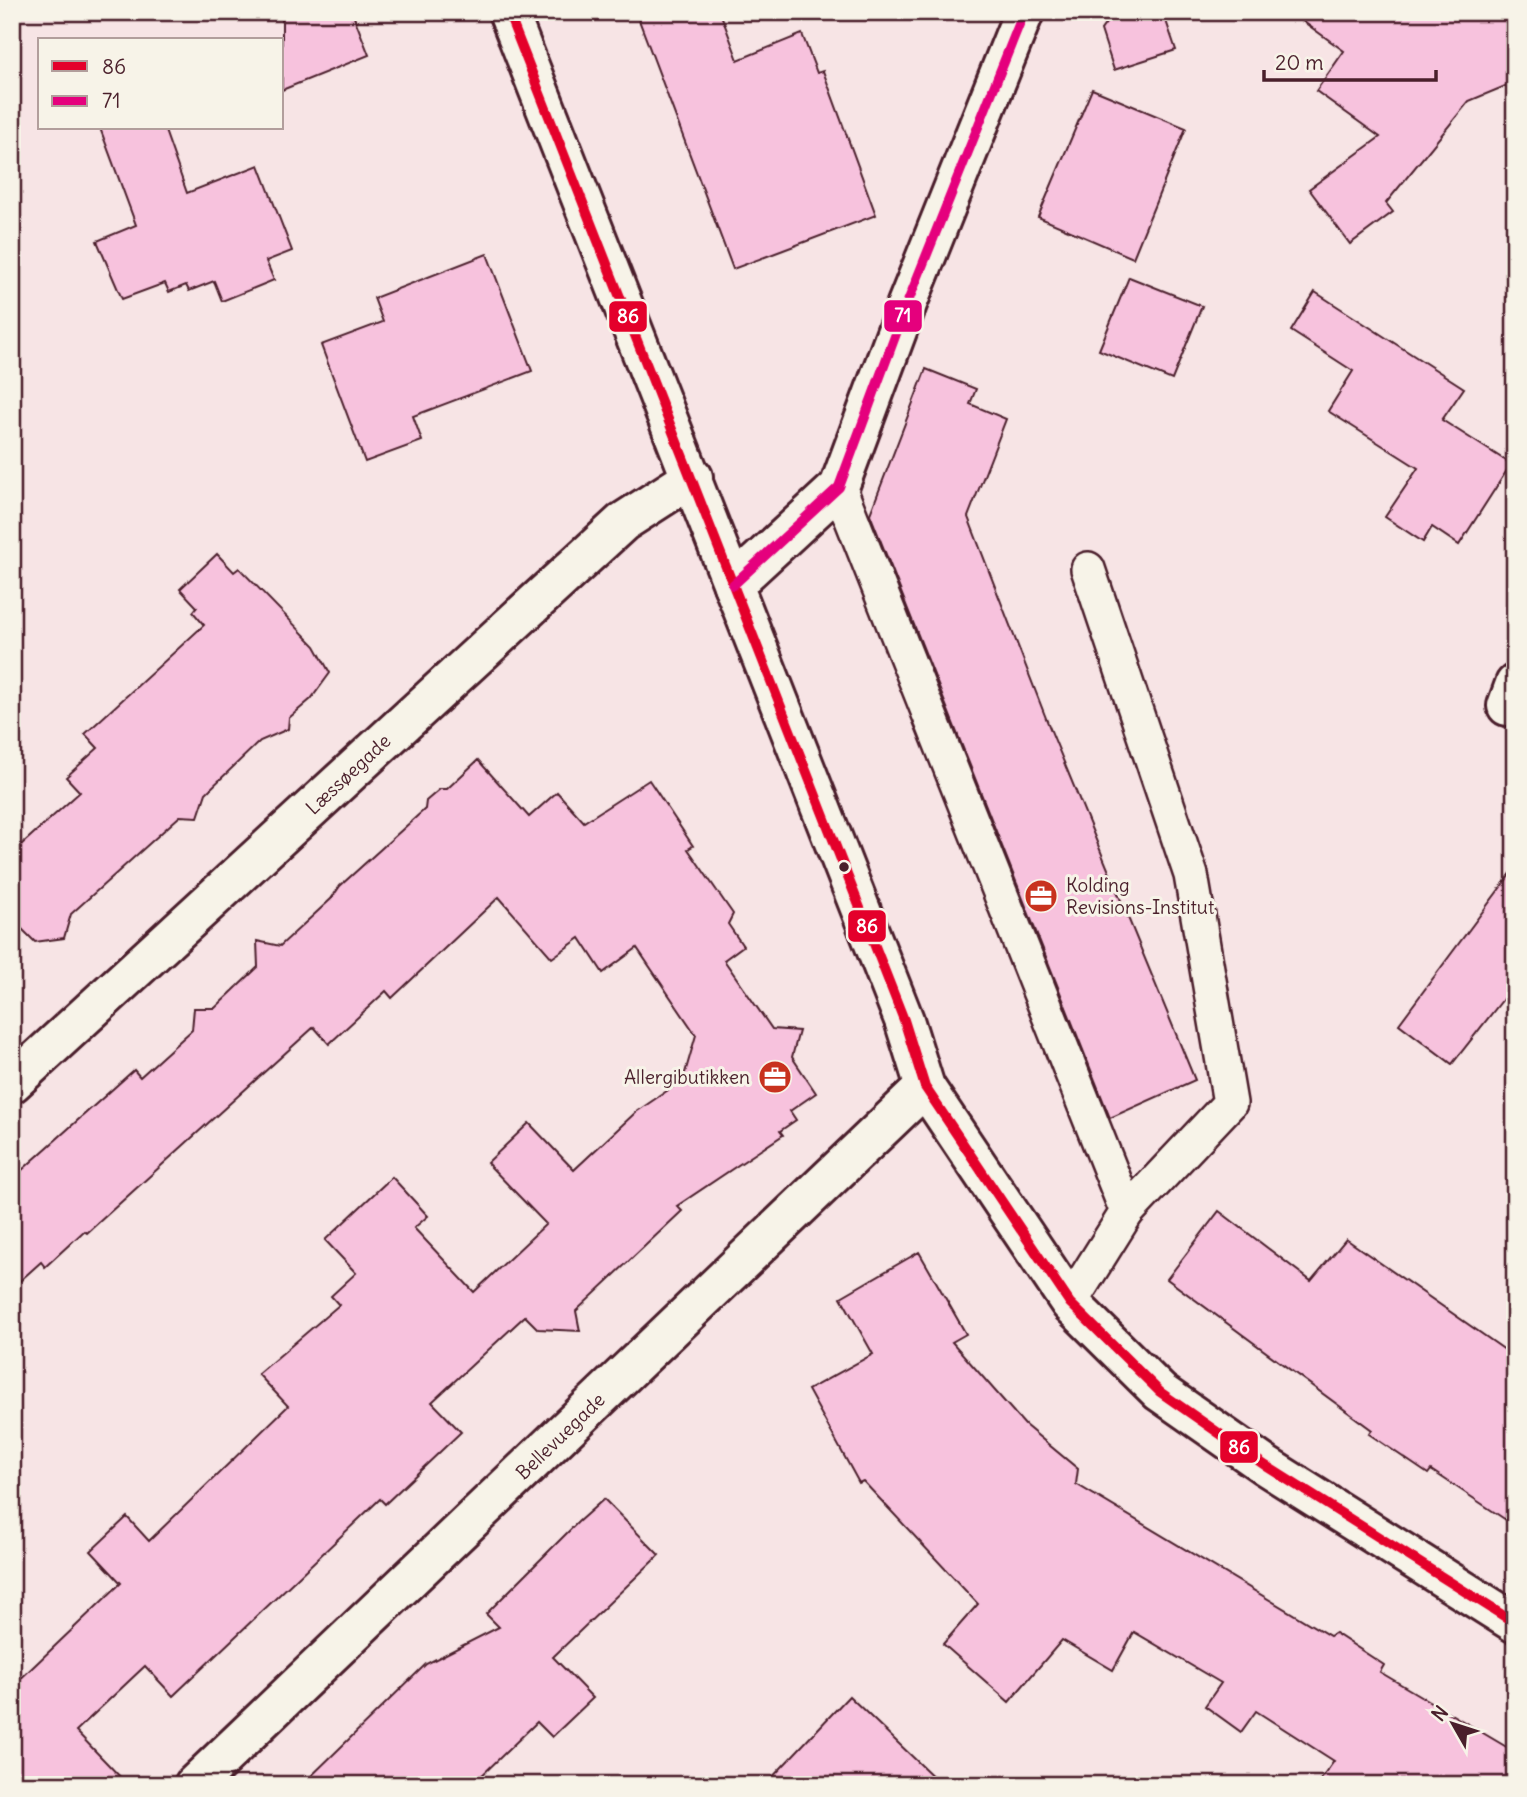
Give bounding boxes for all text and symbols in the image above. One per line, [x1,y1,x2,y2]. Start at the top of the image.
legend [38,38,284,130]
scale bar [1264,38,1436,82]
text: 20 m [1275,49,1324,76]
text: 86 [102,53,126,80]
text: 71 [102,87,121,114]
line badge: 71 [883,299,923,333]
line badge: 86 [608,300,648,333]
text: 71 [895,303,911,327]
text: 86 [617,304,639,328]
street label: Læssøegade [301,729,395,819]
unlabelled marker [837,860,851,874]
place label: Kolding Revisions-Institut [1066,873,1214,919]
office icon: Kolding Revisions-Institut [1022,877,1060,915]
line badge: 86 [847,909,887,943]
text: 86 [856,914,878,938]
office icon: Allergibutikken [756,1058,794,1096]
place label: Allergibutikken [624,1065,750,1089]
street label: Bellevuegade [510,1388,610,1484]
line badge: 86 [1219,1430,1259,1464]
text: 86 [1228,1435,1250,1459]
north arrow [1418,1688,1488,1758]
text: N [1426,1701,1453,1726]

